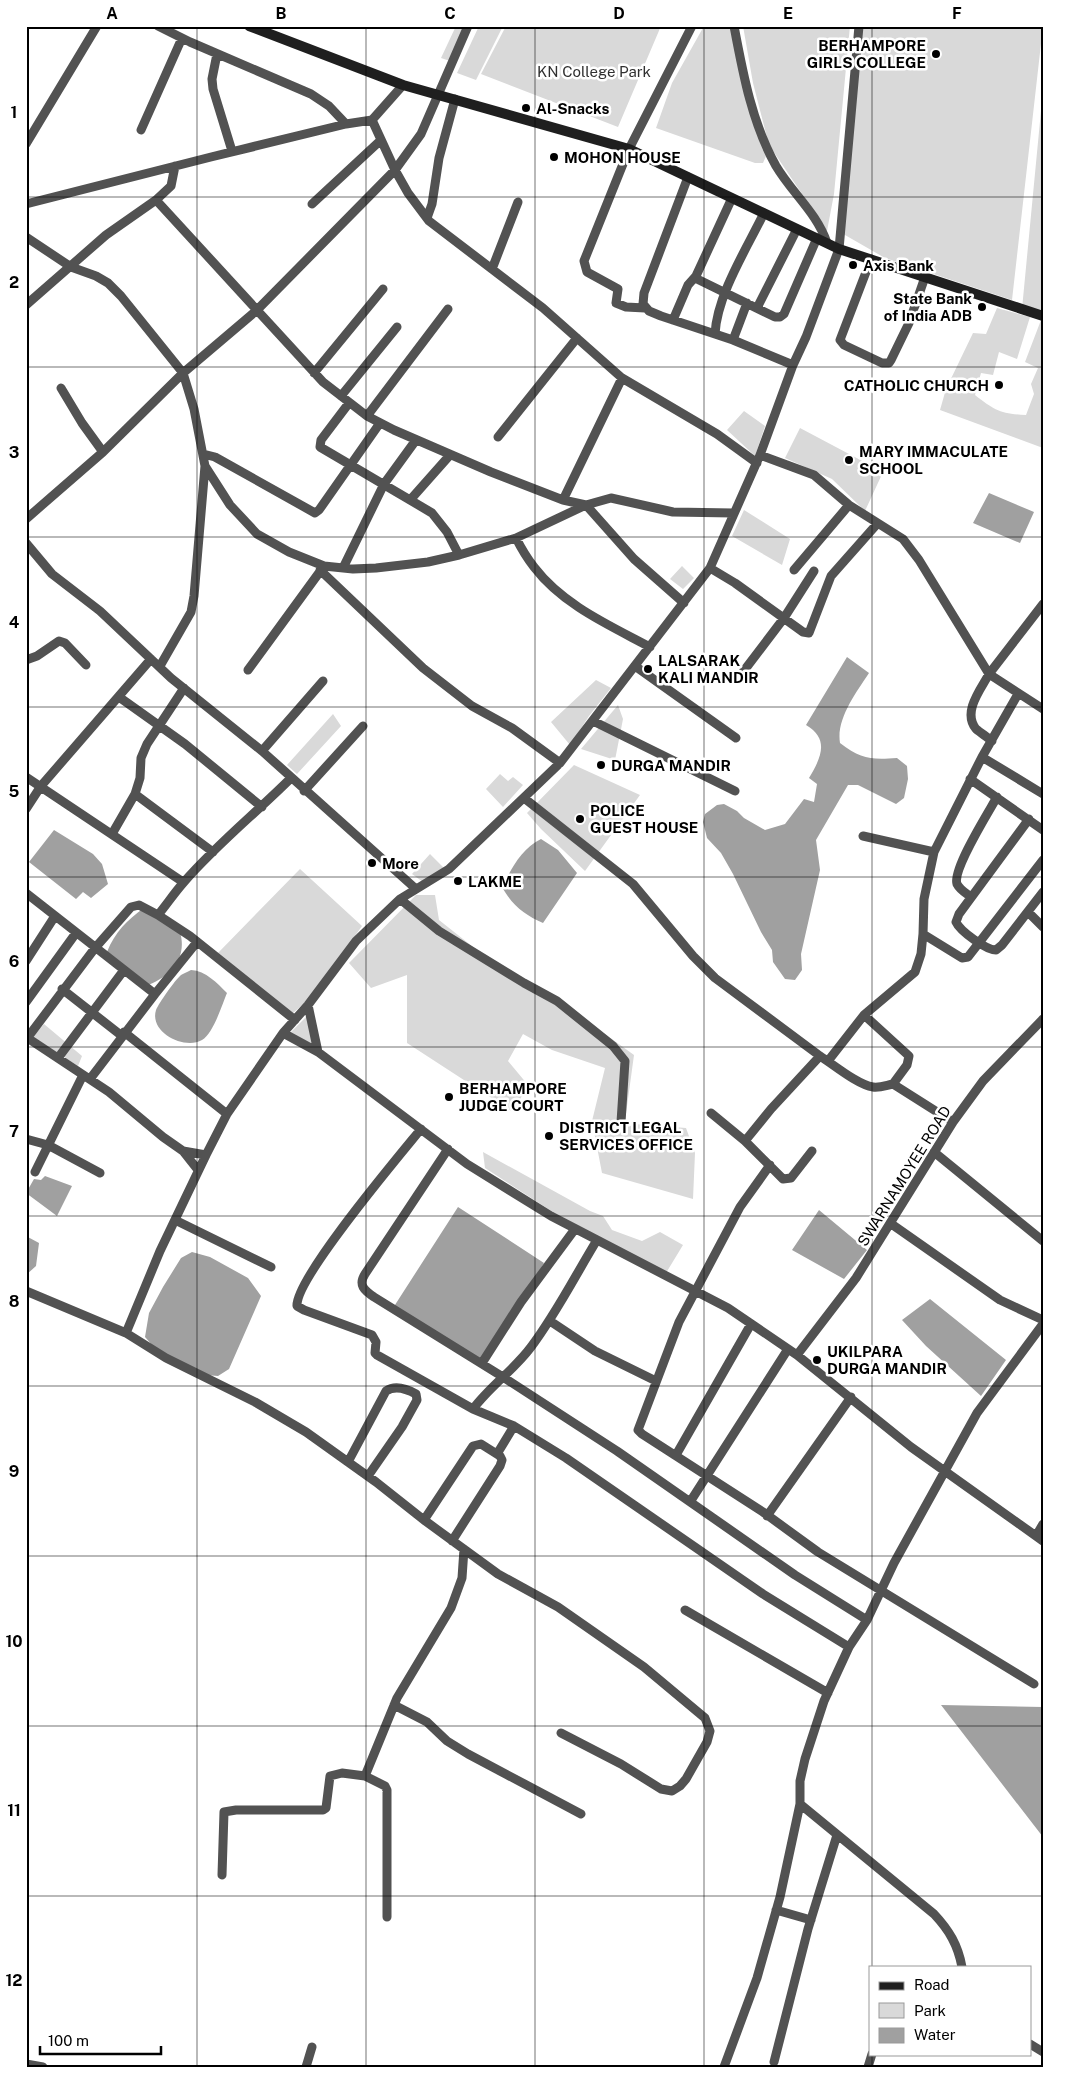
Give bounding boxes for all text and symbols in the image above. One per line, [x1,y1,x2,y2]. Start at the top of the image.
text: A [106,4,118,23]
text: B [276,4,287,23]
text: C [444,4,456,23]
text: D [613,4,625,23]
text: E [783,4,793,23]
text: F [952,4,962,23]
place label: BERHAMPORE GIRLS COLLEGE [807,37,926,71]
marker: BERHAMPORE GIRLS COLLEGE [930,48,942,60]
park label: KN College Park [537,63,651,80]
place label: Al-Snacks [536,100,609,117]
marker: Al-Snacks [520,102,532,114]
text: 1 [11,103,17,122]
place label: MOHON HOUSE [564,149,681,166]
marker: MOHON HOUSE [548,151,560,163]
place label: Axis Bank [863,257,934,274]
marker: Axis Bank [847,259,859,271]
text: 2 [9,273,19,292]
place label: State Bank of India ADB [884,290,972,324]
marker: State Bank of India ADB [976,301,988,313]
place label: CATHOLIC CHURCH [844,377,989,394]
marker: CATHOLIC CHURCH [993,379,1005,391]
text: 3 [9,443,19,462]
place label: MARY IMMACULATE SCHOOL [859,443,1008,477]
marker: MARY IMMACULATE SCHOOL [843,454,855,466]
text: 4 [9,613,20,632]
place label: LALSARAK KALI MANDIR [658,652,759,686]
marker: LALSARAK KALI MANDIR [642,663,654,675]
place label: DURGA MANDIR [611,757,731,774]
marker: DURGA MANDIR [595,759,607,771]
text: 5 [9,782,20,801]
place label: POLICE GUEST HOUSE [590,802,698,836]
marker: POLICE GUEST HOUSE [574,813,586,825]
place label: More [382,855,419,872]
marker: More [366,857,378,869]
place label: LAKME [468,873,522,890]
marker: LAKME [452,875,464,887]
text: 6 [9,952,19,971]
place label: BERHAMPORE JUDGE COURT [459,1080,567,1114]
marker: BERHAMPORE JUDGE COURT [443,1091,455,1103]
street label: SWARNAMOYEE ROAD [854,1103,954,1249]
place label: DISTRICT LEGAL SERVICES OFFICE [559,1119,693,1153]
text: 7 [9,1122,19,1141]
marker: DISTRICT LEGAL SERVICES OFFICE [543,1130,555,1142]
text: 8 [9,1292,20,1311]
place label: UKILPARA DURGA MANDIR [827,1343,947,1377]
marker: UKILPARA DURGA MANDIR [811,1354,823,1366]
text: 9 [9,1462,19,1481]
text: 10 [5,1632,23,1651]
text: 11 [7,1801,21,1820]
legend [869,1966,1032,2056]
text: 12 [5,1971,23,1990]
text: Road [914,1976,950,1993]
text: Park [914,2002,946,2019]
scale bar [40,2023,161,2055]
text: Water [914,2026,956,2043]
text: 100 m [48,2032,89,2049]

